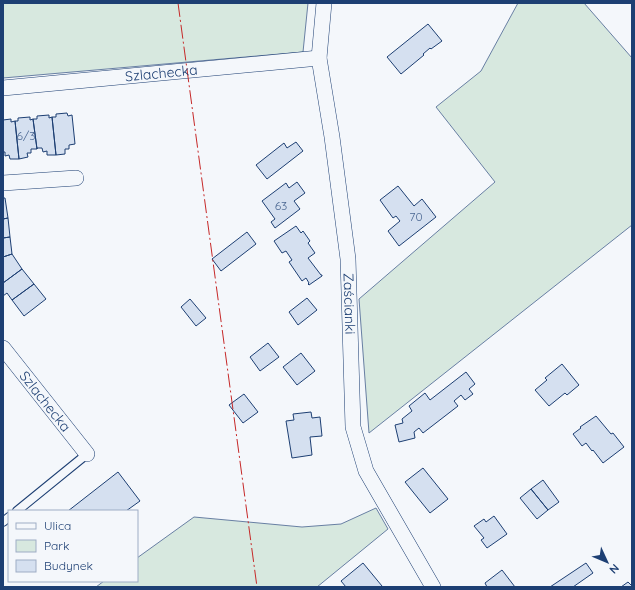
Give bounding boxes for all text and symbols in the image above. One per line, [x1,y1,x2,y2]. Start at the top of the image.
street label: Szlachecka [124,61,198,85]
house number: 6/3 [16,128,36,143]
house number: 63 [275,198,287,213]
house number: 70 [409,209,423,224]
street label: Zaścianki [339,273,359,335]
street label: Szlachecka [16,367,75,435]
legend [8,510,138,582]
text: Ulica [44,518,71,533]
text: Park [44,538,69,553]
north arrow [587,542,627,582]
text: Budynek [44,558,93,573]
text: N [606,561,622,577]

